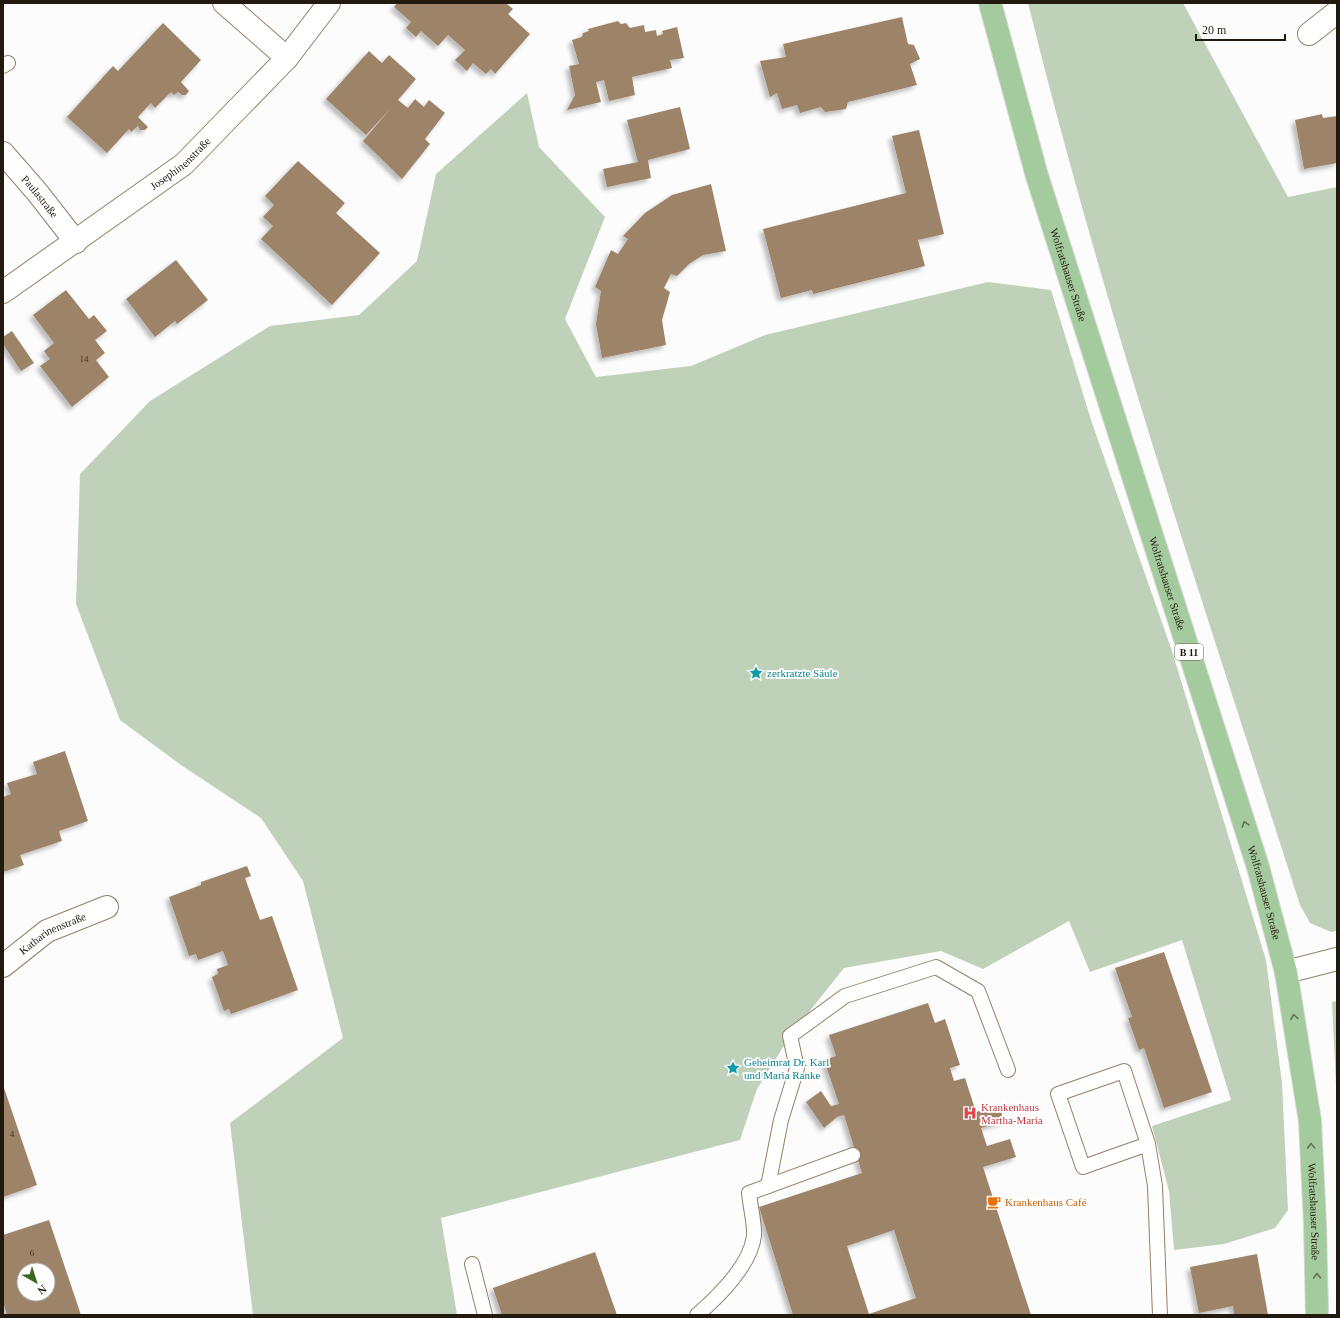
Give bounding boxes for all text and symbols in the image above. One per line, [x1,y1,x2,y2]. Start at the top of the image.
scale bar [1196,16,1285,42]
text: 20 m [1202,23,1227,37]
street label: Josephinenstraße [148,135,213,192]
street label: Paulastraße [19,173,61,220]
street label: Wolfratshauser Straße [1048,227,1089,323]
house number: 14 [80,354,89,364]
street label: Wolfratshauser Straße [1147,535,1188,632]
road number: B 11 [1175,644,1203,660]
place icon: zerkratzte Säule [748,665,764,681]
place label: zerkratzte Säule [767,667,838,679]
one-way arrow [1241,820,1249,827]
street label: Wolfratshauser Straße [1245,844,1283,941]
street label: Katharinenstraße [17,910,88,957]
one-way arrow [1290,1014,1298,1021]
place label: Geheimrat Dr. Karl und Maria Ranke [744,1056,829,1081]
place icon: Geheimrat Dr. Karl und Maria Ranke [725,1060,741,1076]
place label: Krankenhaus Martha-Maria [981,1101,1043,1126]
hospital icon: Krankenhaus Martha-Maria [962,1105,978,1121]
house number: 4 [10,1129,15,1139]
one-way arrow [1307,1143,1316,1149]
street label: Wolfratshauser Straße [1306,1163,1322,1260]
cafe icon: Krankenhaus Café [986,1194,1002,1210]
place label: Krankenhaus Café [1005,1196,1087,1208]
house number: 6 [30,1248,35,1258]
north arrow [16,1262,56,1302]
one-way arrow [1312,1273,1321,1279]
text: N [35,1283,49,1297]

